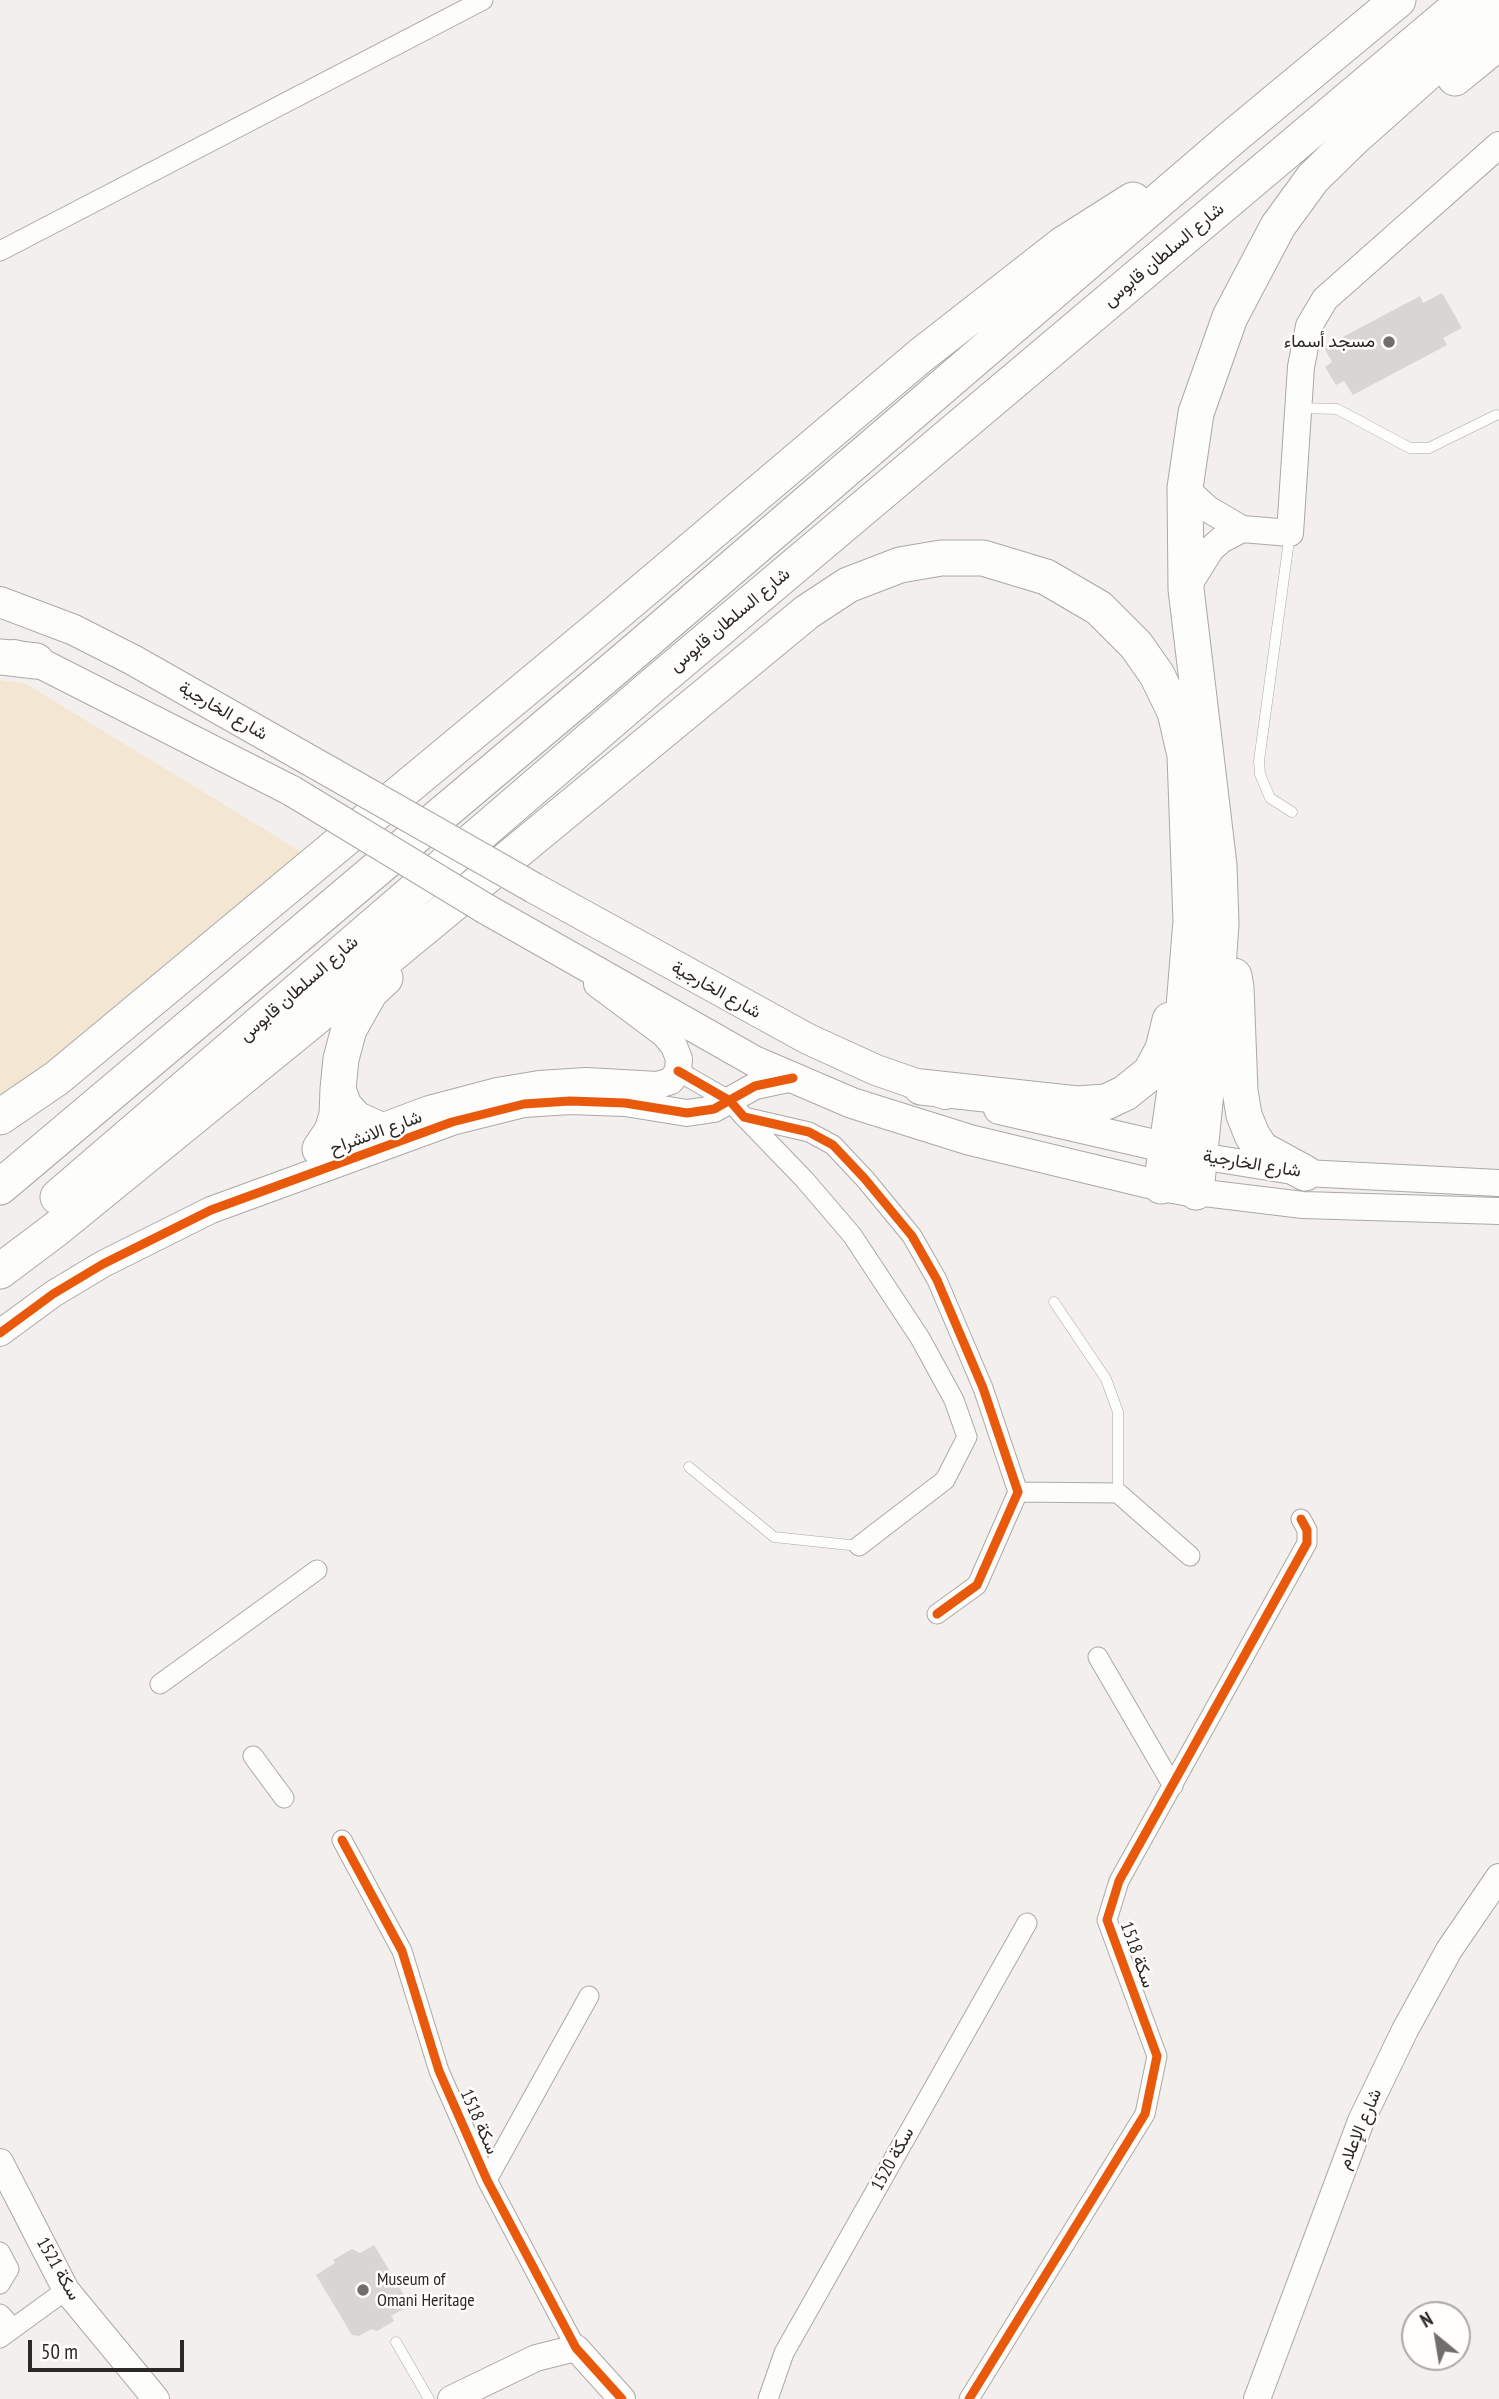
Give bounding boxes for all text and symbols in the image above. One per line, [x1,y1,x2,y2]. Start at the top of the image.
street label: شارع السلطان قابوس [1099,198,1229,312]
place label: مسجد أسماء [1284,331,1375,353]
marker: مسجد أسماء [1381,334,1397,350]
street label: شارع السلطان قابوس [665,563,795,677]
street label: شارع الخارجية [175,677,271,745]
street label: شارع السلطان قابوس [235,931,363,1047]
street label: شارع الخارجية [667,957,765,1023]
street label: شارع الانشراح [327,1106,425,1160]
street label: شارع الخارجية [1201,1146,1303,1182]
street label: سكة 1518 [1115,1919,1159,1991]
street label: شارع الإعلام [1333,2085,1387,2173]
street label: سكة 1518 [455,2086,503,2158]
street label: سكة 1520 [867,2124,919,2194]
street label: سكة 1521 [31,2234,85,2304]
place label: Museum of Omani Heritage [377,2269,475,2312]
marker: Museum of Omani Heritage [355,2282,371,2298]
north arrow [1401,2301,1471,2371]
text: N [1416,2307,1437,2333]
scale bar [32,2326,187,2370]
text: 50 m [41,2338,78,2365]

